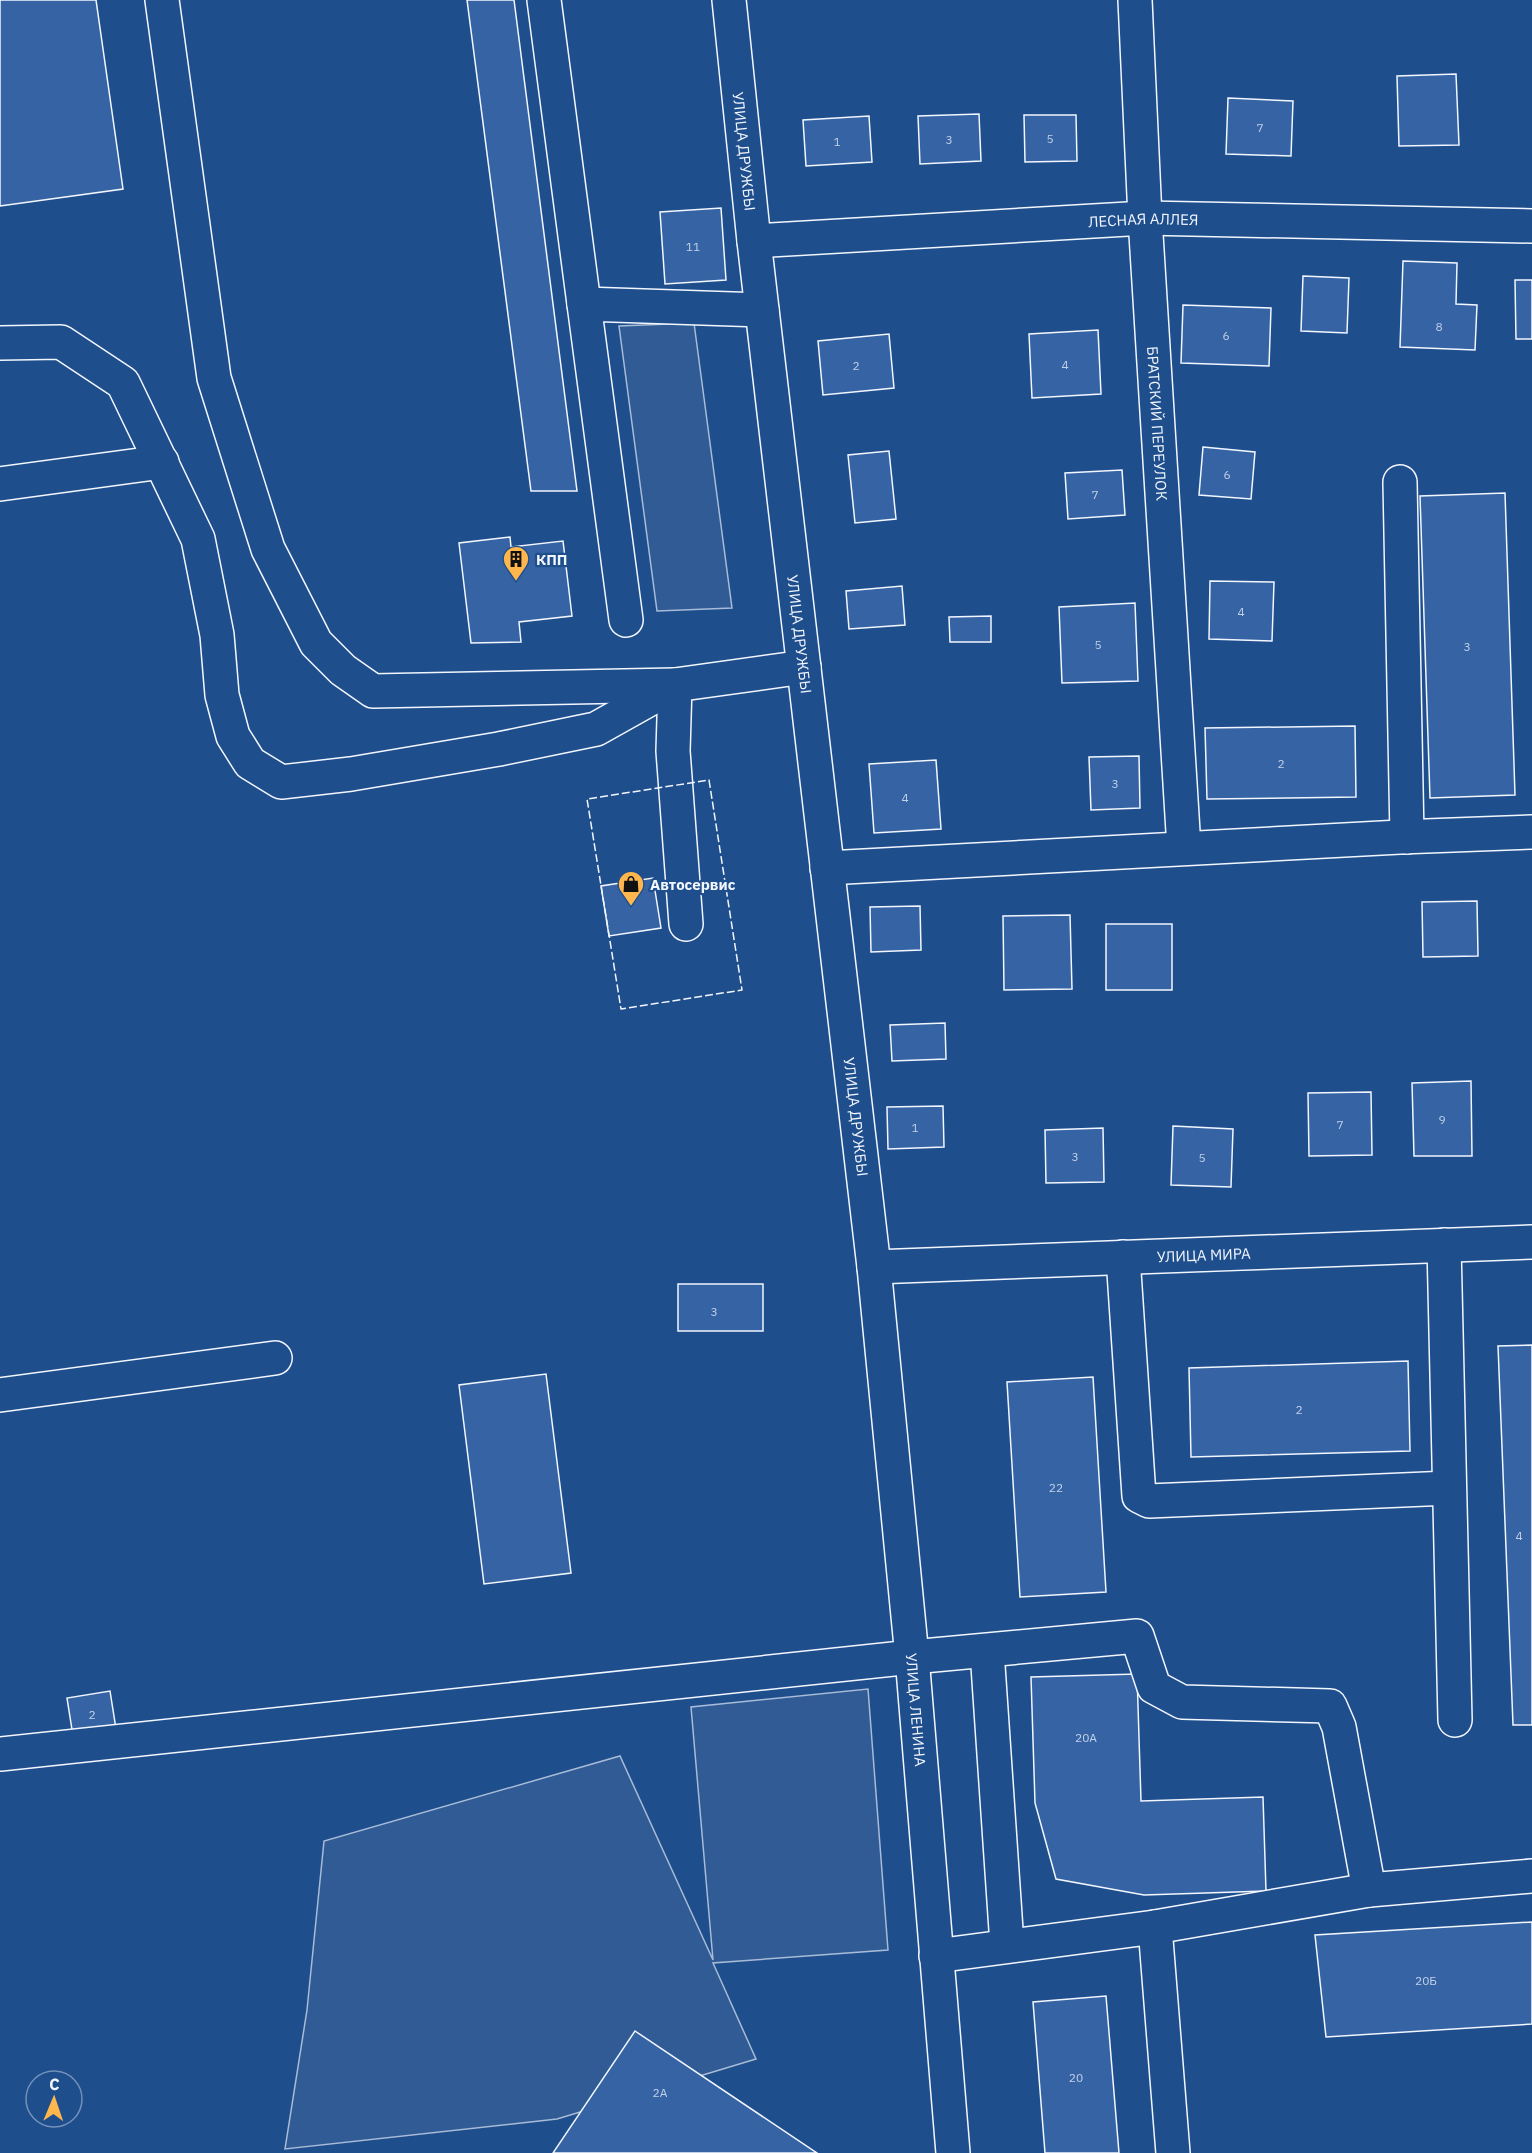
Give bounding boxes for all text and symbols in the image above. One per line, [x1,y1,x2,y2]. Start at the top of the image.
street label: УЛИЦА ДРУЖБЫ [729,91,760,212]
house number: 7 [1256,120,1264,135]
house number: 5 [1046,131,1054,146]
house number: 3 [945,132,953,147]
house number: 1 [833,134,841,149]
street label: ЛЕСНАЯ АЛЛЕЯ [1088,208,1199,231]
house number: 11 [686,239,700,254]
house number: 8 [1435,319,1443,334]
house number: 6 [1222,328,1230,343]
street label: БРАТСКИЙ ПЕРЕУЛОК [1143,345,1172,501]
house number: 4 [1061,357,1069,372]
house number: 2 [852,358,860,373]
house number: 6 [1223,467,1231,482]
house number: 7 [1091,487,1099,502]
building icon: КПП [501,544,531,582]
place label: КПП [536,550,567,569]
street label: УЛИЦА ДРУЖБЫ [784,574,816,694]
house number: 4 [1237,604,1245,619]
house number: 5 [1094,637,1102,652]
house number: 3 [1463,639,1471,654]
house number: 2 [1277,756,1285,771]
house number: 3 [1111,776,1119,791]
house number: 4 [901,790,909,805]
shop icon: Автосервис [616,869,646,907]
place label: Автосервис [650,875,736,894]
street label: УЛИЦА ДРУЖБЫ [840,1056,873,1177]
house number: 9 [1438,1112,1446,1127]
house number: 7 [1336,1117,1344,1132]
house number: 1 [911,1120,919,1135]
house number: 3 [1071,1149,1079,1164]
house number: 5 [1198,1150,1206,1165]
street label: УЛИЦА МИРА [1156,1243,1251,1266]
house number: 3 [710,1304,718,1319]
house number: 2 [1295,1402,1303,1417]
house number: 22 [1049,1480,1063,1495]
house number: 4 [1515,1528,1523,1543]
street label: УЛИЦА ЛЕНИНА [902,1652,931,1767]
house number: 2 [88,1707,96,1722]
house number: 20А [1075,1730,1097,1745]
house number: 20Б [1415,1973,1437,1988]
north arrow [24,2069,84,2129]
house number: 20 [1069,2070,1083,2085]
text: С [49,2074,60,2094]
house number: 2А [653,2085,668,2100]

